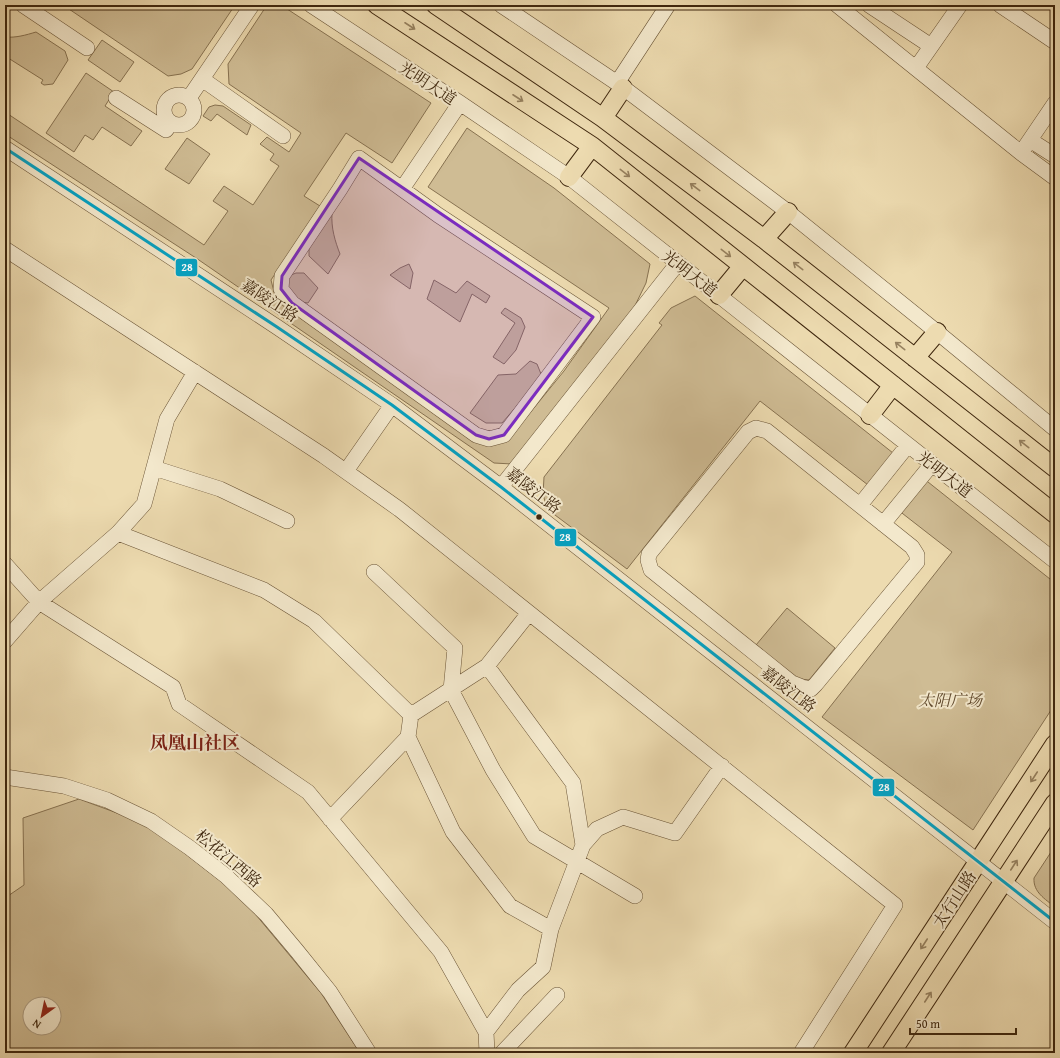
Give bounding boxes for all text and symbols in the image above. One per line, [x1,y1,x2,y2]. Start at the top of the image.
one-way arrow [404,22,415,31]
street label: 光明大道 [395,56,461,110]
one-way arrow [512,94,523,102]
one-way arrow [619,168,630,177]
one-way arrow [689,183,700,191]
street label: 光明大道 [657,244,723,302]
one-way arrow [721,249,732,258]
line badge: 28 [175,258,198,277]
text: 28 [181,259,193,275]
one-way arrow [792,261,803,270]
street label: 嘉陵江路 [237,273,303,327]
one-way arrow [895,342,906,350]
one-way arrow [1019,439,1030,448]
street label: 光明大道 [912,445,978,503]
street label: 嘉陵江路 [501,461,567,519]
unlabelled marker [534,512,544,522]
line badge: 28 [554,528,577,547]
text: 28 [559,529,571,545]
street label: 嘉陵江路 [756,660,822,718]
park label: 太阳广场 [918,688,984,712]
district label: 凤凰山社区 [150,729,240,756]
one-way arrow [1029,771,1037,783]
line badge: 28 [872,778,895,797]
text: 28 [878,779,890,795]
street label: 松花江西路 [191,823,267,893]
one-way arrow [1010,860,1018,871]
street label: 太行山路 [927,866,981,932]
one-way arrow [920,938,928,949]
one-way arrow [924,991,932,1003]
north arrow [22,996,62,1036]
scale bar [910,1010,1016,1036]
text: N [29,1015,44,1033]
text: 50 m [916,1015,940,1032]

